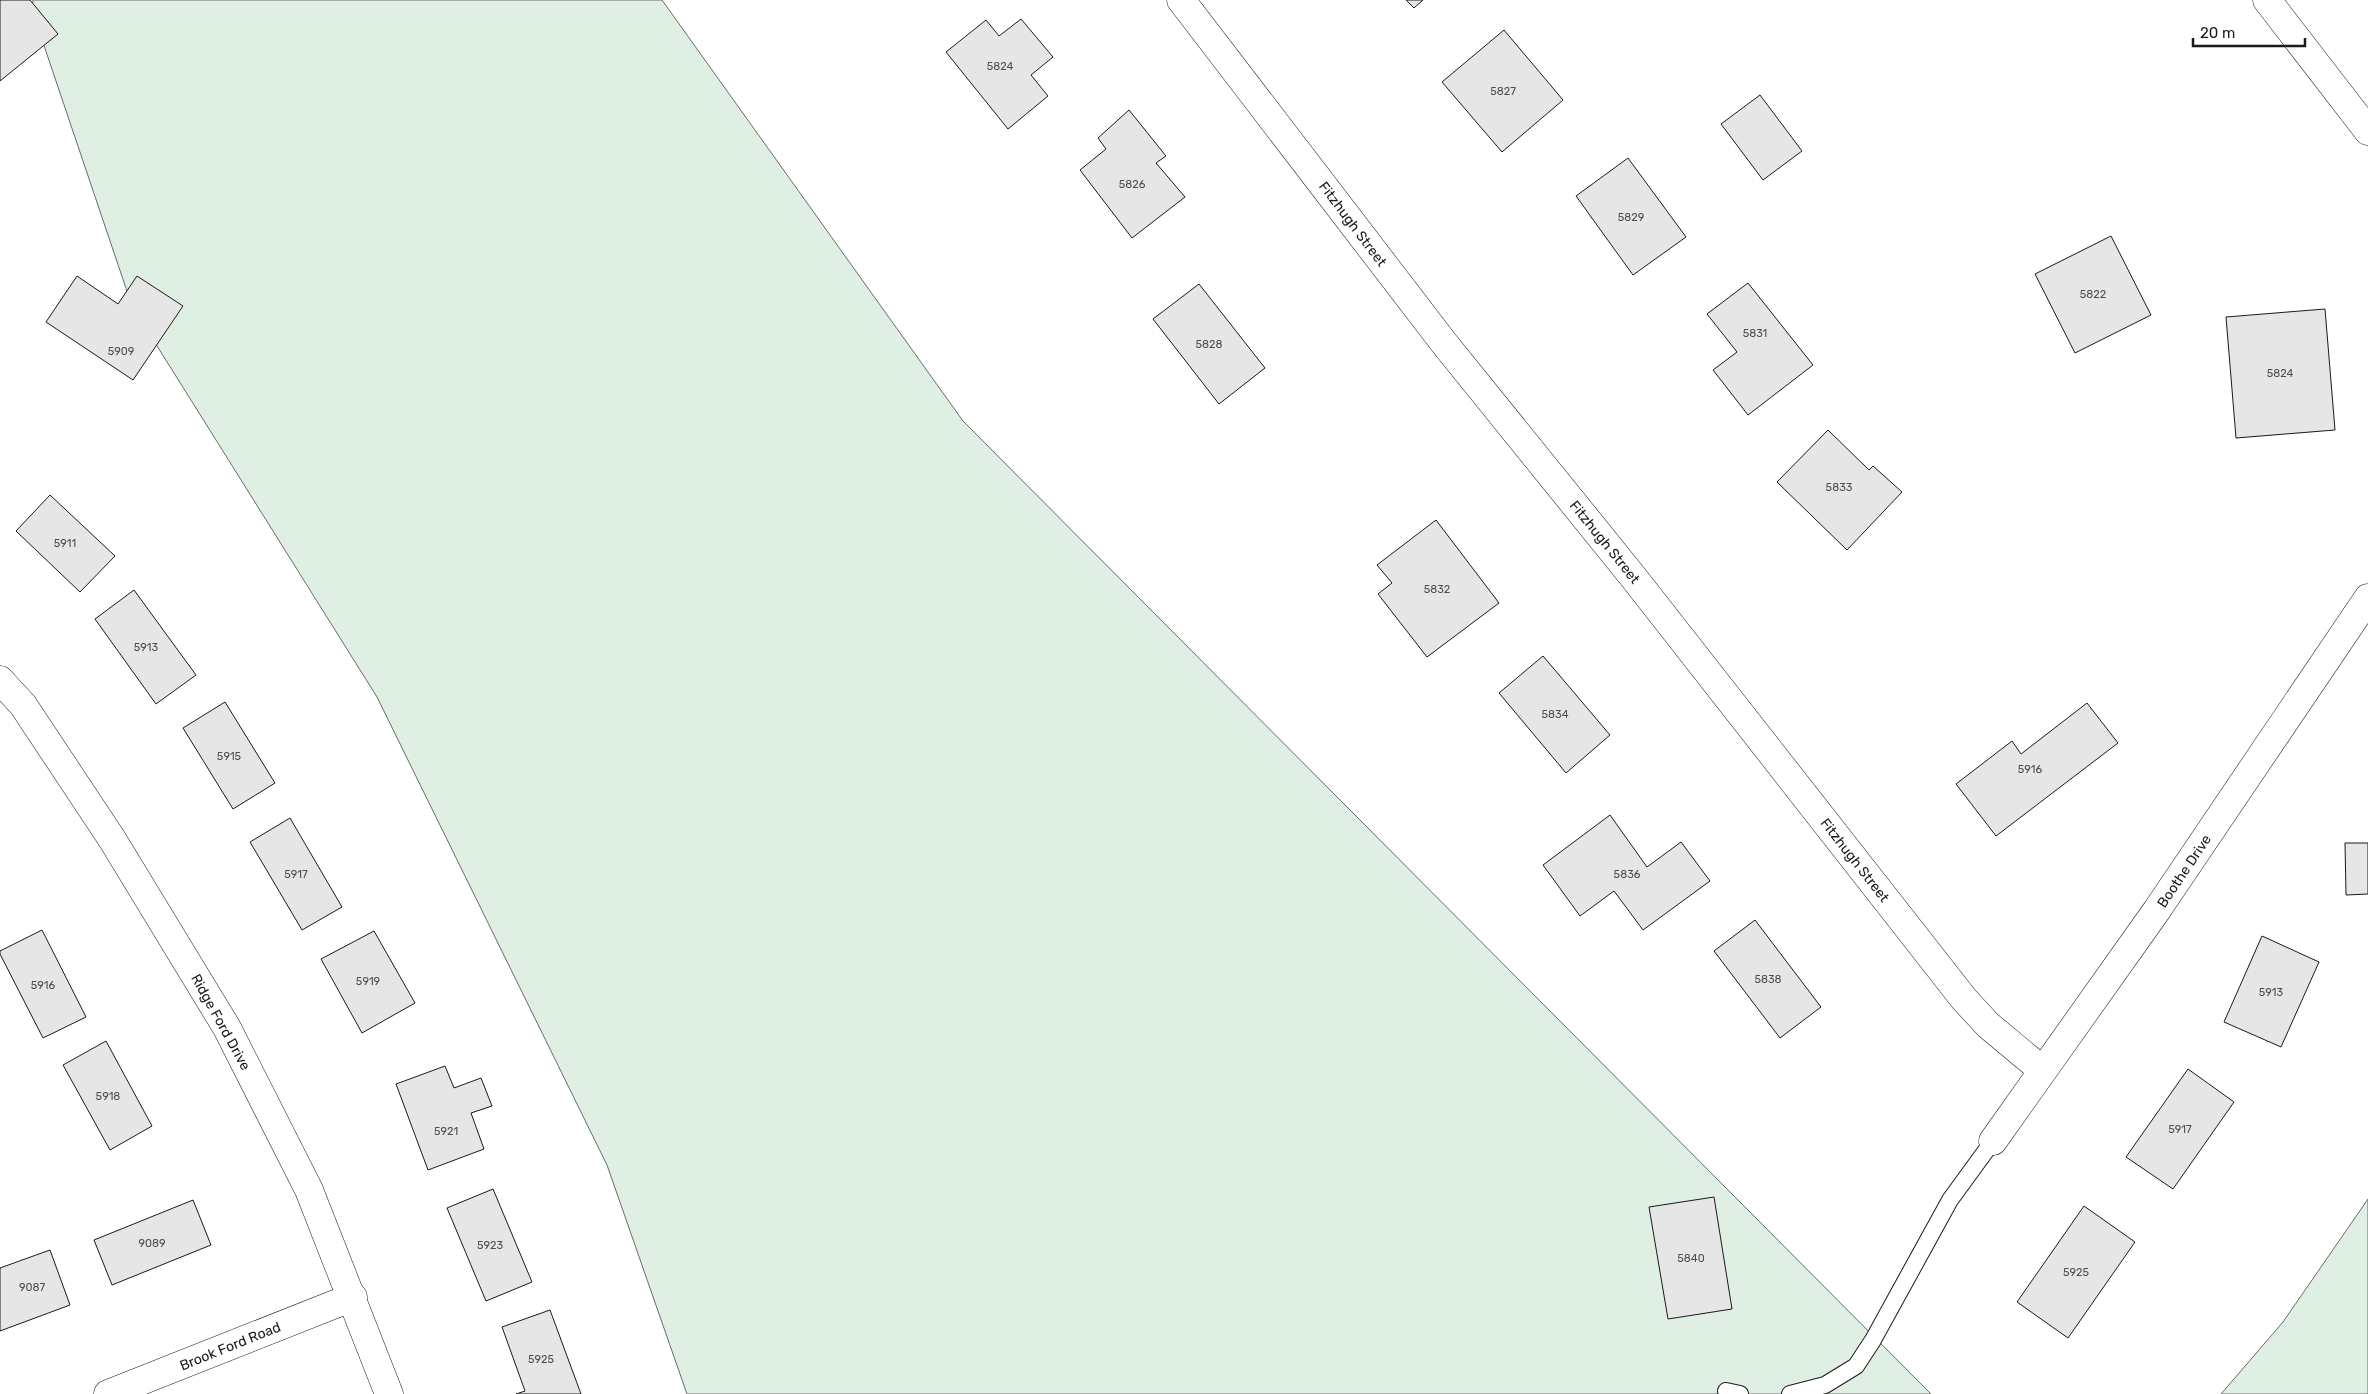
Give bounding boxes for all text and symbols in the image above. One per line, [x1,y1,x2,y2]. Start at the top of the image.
scale bar [2193,15,2306,47]
text: 20 m [2200,24,2235,42]
house number: 5824 [987,60,1014,73]
house number: 5827 [1490,85,1516,98]
house number: 5826 [1119,178,1146,191]
street label: Fitzhugh Street [1315,178,1390,271]
house number: 5829 [1618,211,1644,224]
house number: 5822 [2080,288,2106,301]
house number: 5831 [1743,327,1767,340]
house number: 5828 [1196,338,1222,351]
house number: 5909 [108,345,134,358]
house number: 5824 [2267,367,2294,380]
house number: 5833 [1826,481,1853,494]
street label: Fitzhugh Street [1566,497,1644,588]
house number: 5911 [54,537,76,550]
house number: 5832 [1424,583,1450,596]
house number: 5913 [134,641,159,654]
house number: 5834 [1542,708,1569,721]
house number: 5915 [217,750,242,763]
house number: 5916 [2018,763,2043,776]
street label: Fitzhugh Street [1817,815,1893,906]
street label: Boothe Drive [2154,831,2215,911]
house number: 5917 [284,868,308,881]
house number: 5836 [1614,868,1641,881]
street label: Ridge Ford Drive [187,971,254,1073]
house number: 5838 [1754,973,1782,986]
house number: 5919 [356,975,380,988]
house number: 5916 [31,979,56,992]
house number: 5913 [2259,986,2284,999]
house number: 5918 [96,1090,120,1103]
house number: 5917 [2168,1123,2192,1136]
house number: 5921 [434,1125,458,1138]
house number: 9089 [138,1237,166,1250]
house number: 5923 [477,1239,503,1252]
house number: 5840 [1677,1252,1705,1265]
house number: 5925 [2063,1266,2089,1279]
house number: 9087 [19,1281,45,1294]
street label: Brook Ford Road [177,1318,283,1374]
house number: 5925 [528,1353,554,1366]

